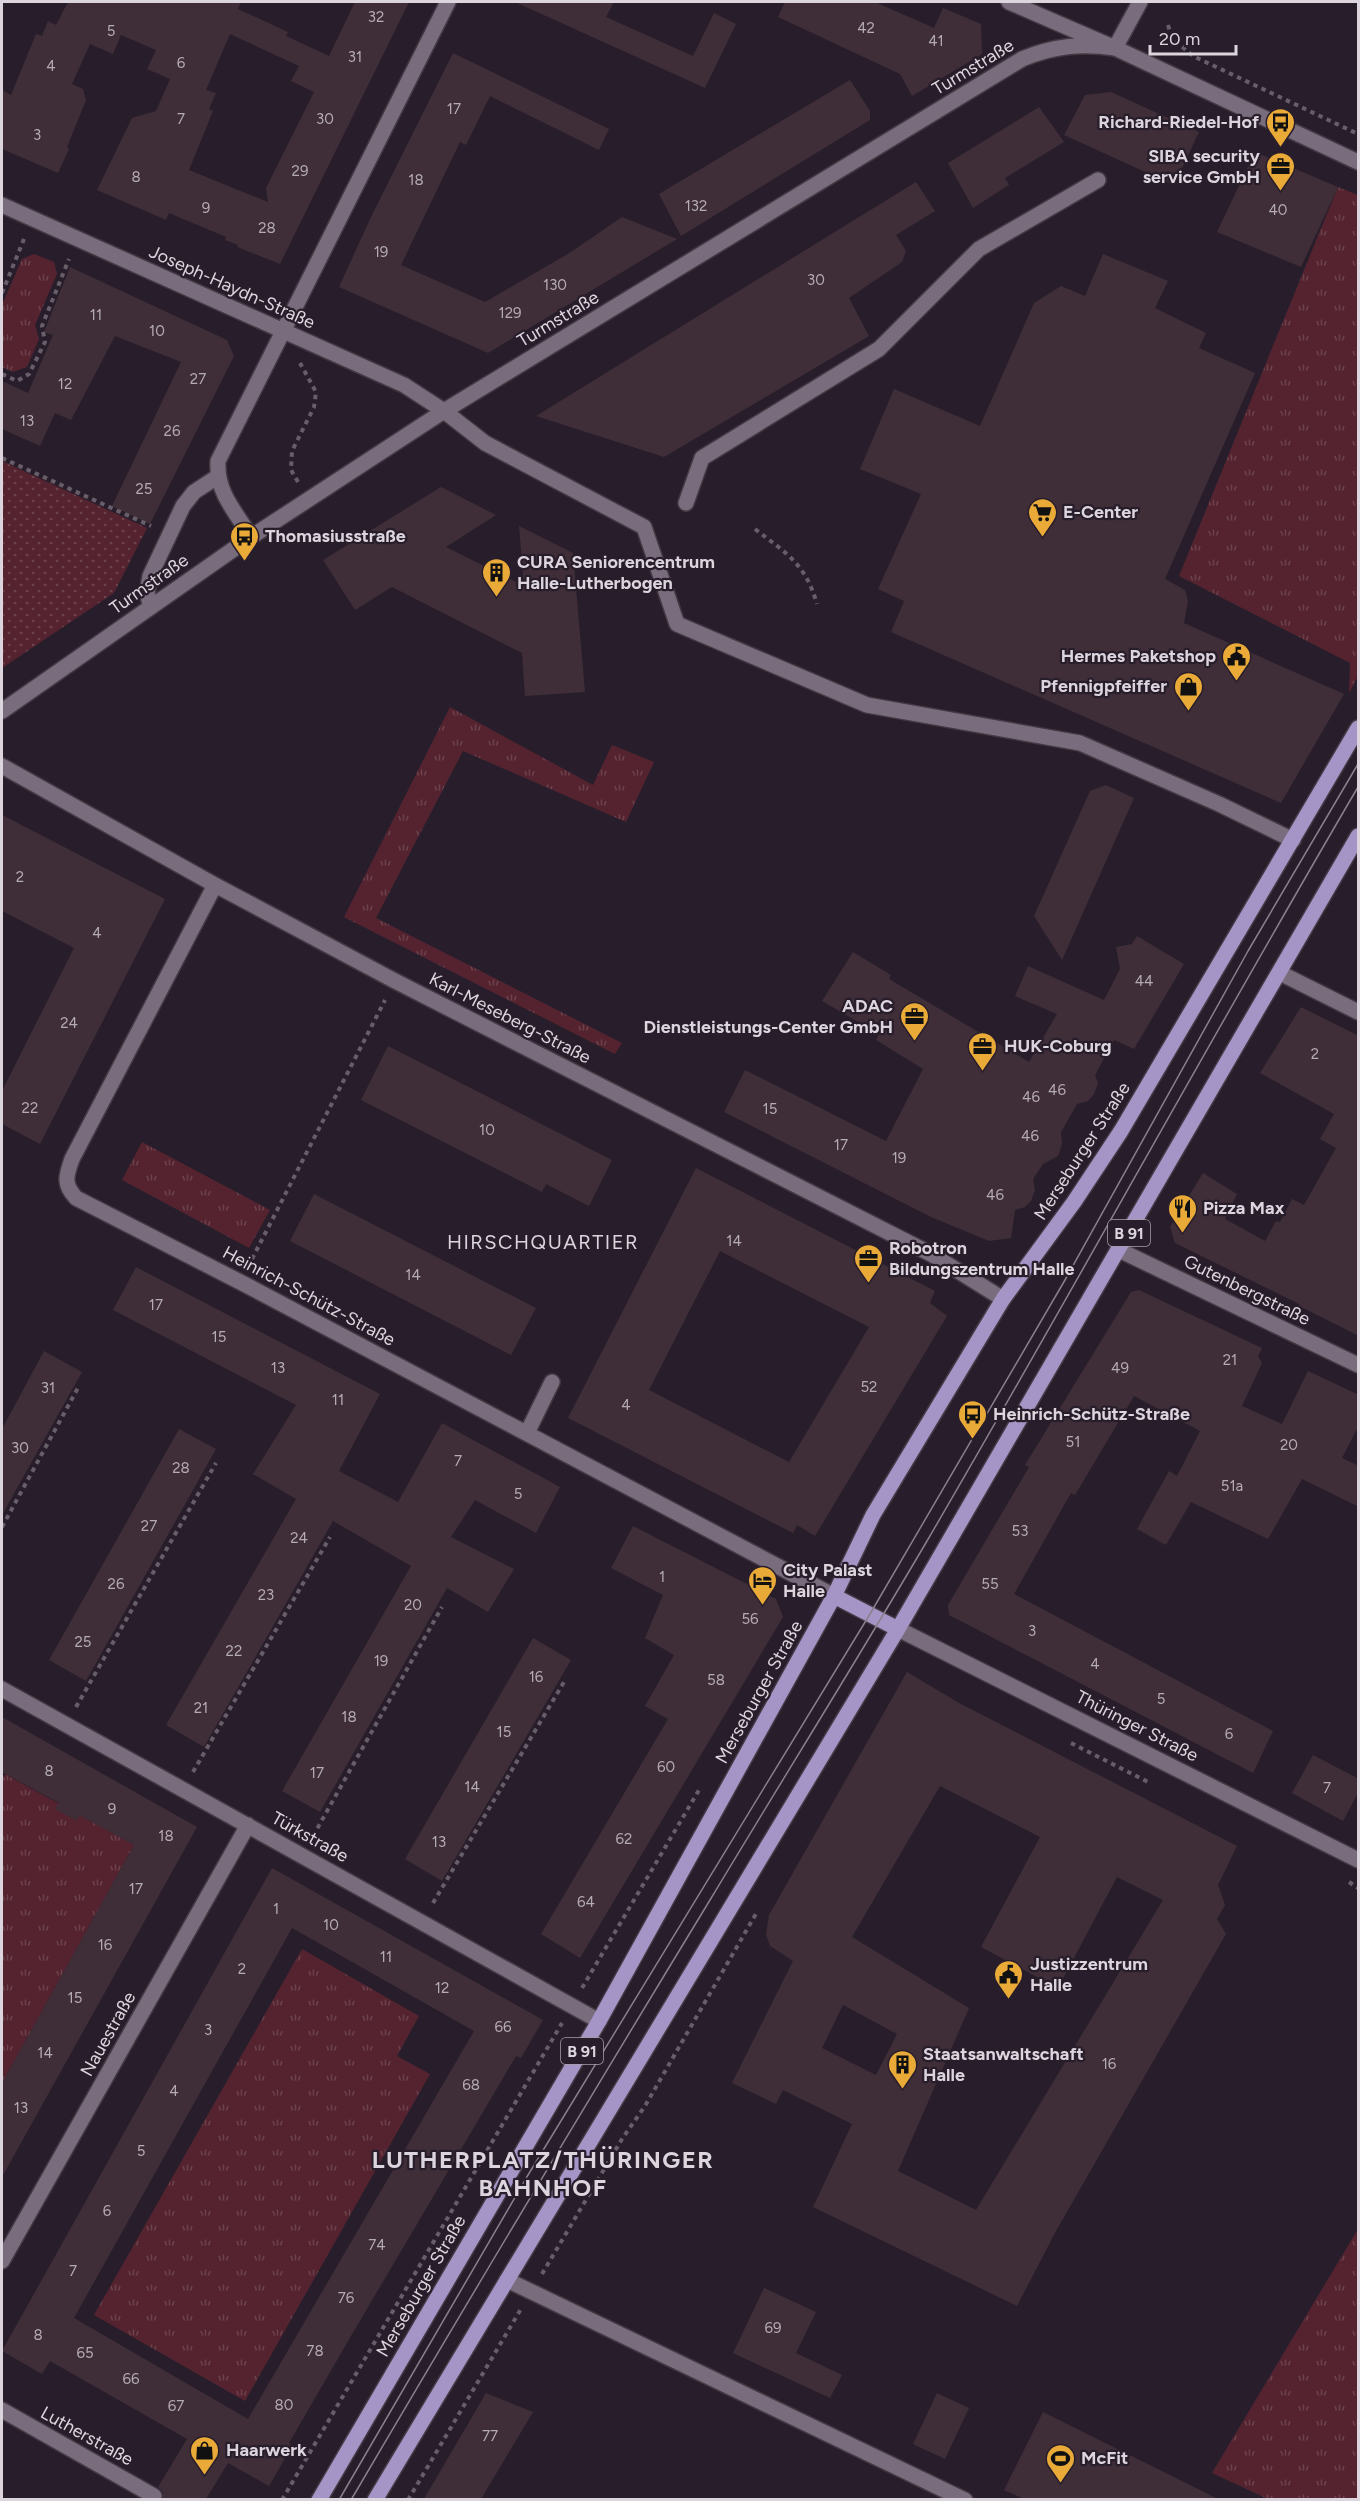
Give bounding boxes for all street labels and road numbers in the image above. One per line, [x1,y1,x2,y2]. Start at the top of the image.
street label: Turmstraße [928,34,1018,100]
street label: Joseph-Haydn-Straße [146,241,318,334]
street label: Turmstraße [513,286,603,352]
street label: Turmstraße [105,549,193,619]
street label: Karl-Meseberg-Straße [425,968,595,1068]
street label: Merseburger Straße [1029,1078,1135,1224]
road number: B 91 [1108,1220,1150,1246]
street label: Heinrich-Schütz-Straße [219,1241,399,1351]
street label: Gutenbergstraße [1180,1250,1314,1330]
street label: Merseburger Straße [711,1617,808,1767]
street label: Thüringer Straße [1072,1686,1202,1766]
street label: Türkstraße [268,1807,352,1867]
street label: Nauestraße [76,1988,140,2080]
road number: B 91 [561,2038,603,2064]
street label: Merseburger Straße [371,2211,471,2361]
street label: Lutherstraße [37,2402,137,2471]

